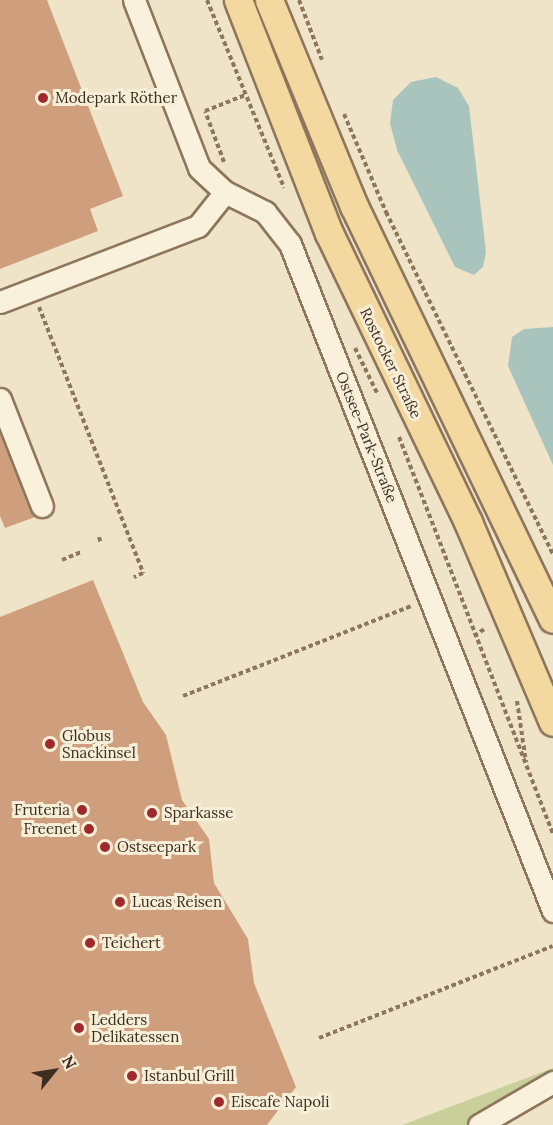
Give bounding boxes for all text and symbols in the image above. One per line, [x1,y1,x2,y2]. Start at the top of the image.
place label: Modepark Röther [55,89,177,107]
marker: Modepark Röther [36,91,50,105]
street label: Rostocker Straße [356,305,426,421]
street label: Ostsee-Park-Straße [333,369,401,505]
place label: Globus Snackinsel [62,726,136,761]
marker: Globus Snackinsel [43,737,57,751]
place label: Fruteria [14,801,70,819]
marker: Fruteria [75,803,89,817]
place label: Sparkasse [164,804,233,822]
marker: Sparkasse [145,806,159,820]
place label: Freenet [23,820,77,838]
marker: Freenet [82,822,96,836]
place label: Ostseepark [117,838,196,856]
marker: Ostseepark [98,840,112,854]
place label: Lucas Reisen [132,893,222,911]
marker: Lucas Reisen [113,895,127,909]
place label: Teichert [102,934,161,952]
marker: Teichert [83,936,97,950]
place label: Ledders Delikatessen [91,1010,179,1045]
marker: Ledders Delikatessen [72,1021,86,1035]
north arrow [24,1041,84,1101]
text: N [58,1052,81,1072]
place label: Istanbul Grill [144,1067,234,1085]
marker: Istanbul Grill [125,1069,139,1083]
place label: Eiscafe Napoli [231,1093,329,1111]
marker: Eiscafe Napoli [212,1095,226,1109]

